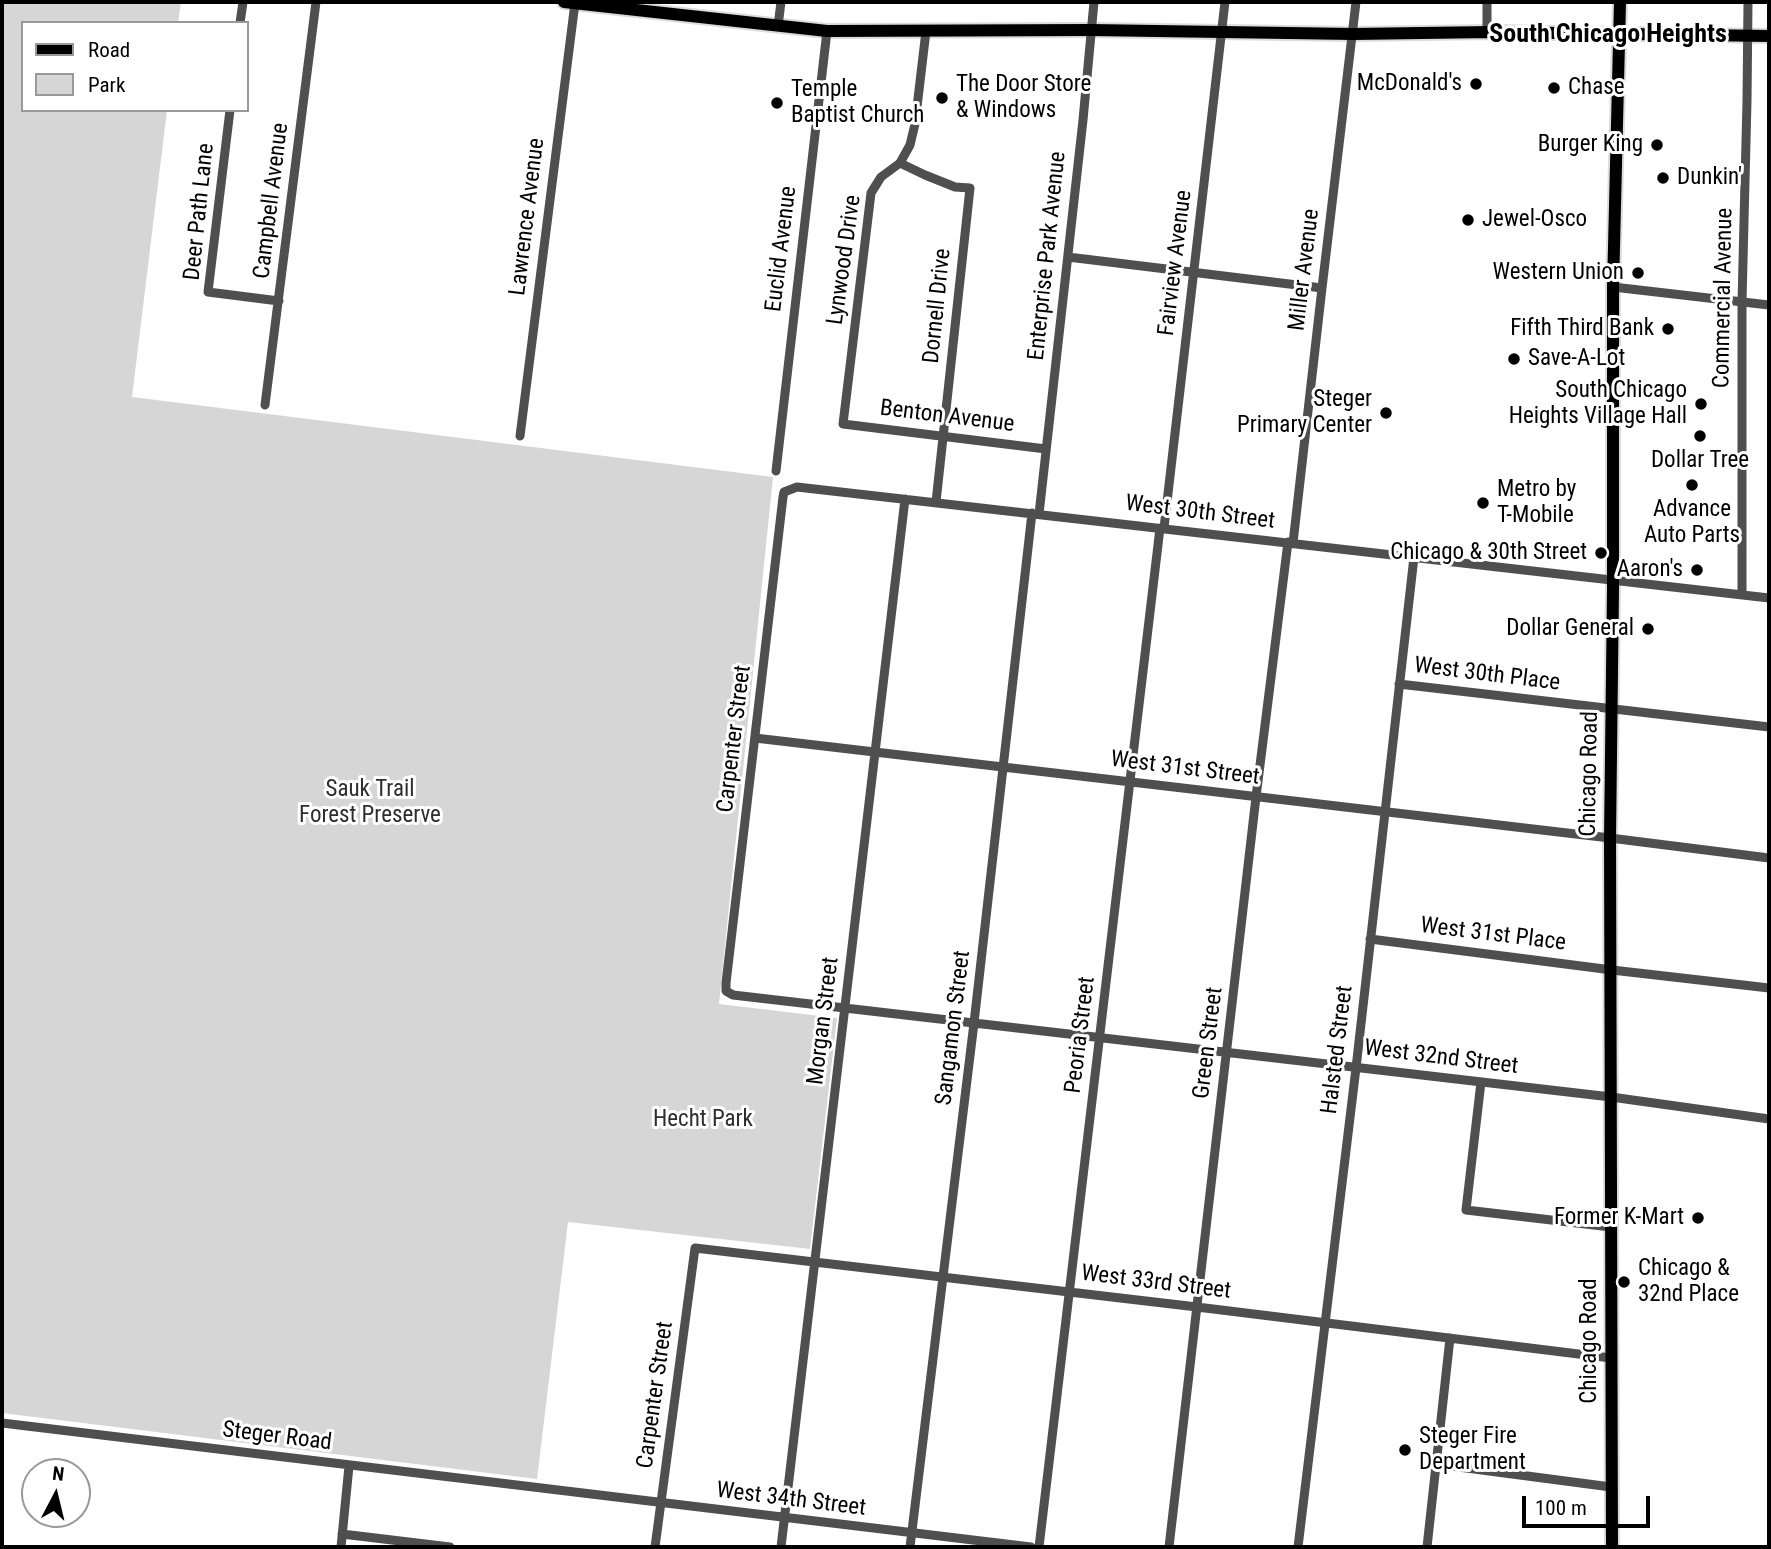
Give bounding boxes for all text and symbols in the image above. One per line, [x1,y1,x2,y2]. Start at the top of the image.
district label: South Chicago Heights [1489,19,1727,51]
legend [21,21,248,112]
text: Road [88,38,130,62]
place label: McDonald's [1357,70,1462,98]
place label: The Door Store & Windows [956,71,1091,125]
text: Park [88,73,125,97]
place label: Chase [1568,74,1624,102]
place label: Temple Baptist Church [791,76,924,130]
marker: McDonald's [1468,76,1484,92]
marker: Chase [1546,80,1562,96]
marker: The Door Store & Windows [934,90,950,106]
marker: Temple Baptist Church [769,95,785,111]
street label: Campbell Avenue [249,121,295,281]
place label: Burger King [1538,131,1643,159]
street label: Lawrence Avenue [505,137,551,297]
marker: Burger King [1649,137,1665,153]
street label: Deer Path Lane [179,142,221,282]
street label: Enterprise Park Avenue [1023,150,1073,362]
place label: Dunkin' [1677,164,1742,192]
marker: Dunkin' [1655,170,1671,186]
street label: Euclid Avenue [761,185,803,313]
street label: Fairview Avenue [1153,189,1199,337]
street label: Lynwood Drive [822,193,868,327]
place label: Jewel-Osco [1482,206,1587,234]
street label: Miller Avenue [1284,208,1326,332]
street label: Commercial Avenue [1709,208,1739,388]
marker: Jewel-Osco [1460,212,1476,228]
street label: Dornell Drive [918,247,958,365]
place label: Western Union [1493,259,1624,287]
marker: Western Union [1630,265,1646,281]
place label: Fifth Third Bank [1510,315,1654,343]
marker: Fifth Third Bank [1660,321,1676,337]
place label: Save-A-Lot [1528,345,1625,373]
marker: Save-A-Lot [1506,351,1522,367]
place label: South Chicago Heights Village Hall [1509,377,1687,431]
place label: Steger Primary Center [1237,386,1372,440]
street label: Benton Avenue [878,395,1016,439]
marker: South Chicago Heights Village Hall [1693,396,1709,412]
marker: Steger Primary Center [1378,405,1394,421]
marker: Dollar Tree [1692,428,1708,444]
place label: Dollar Tree [1651,447,1749,475]
place label: Metro by T-Mobile [1497,476,1576,530]
marker: Advance Auto Parts [1684,477,1700,493]
street label: West 30th Street [1124,490,1276,536]
marker: Metro by T-Mobile [1475,495,1491,511]
place label: Advance Auto Parts [1644,496,1740,550]
place label: Chicago & 30th Street [1390,539,1587,567]
marker: Chicago & 30th Street [1593,545,1609,561]
place label: Aaron's [1617,556,1683,584]
marker: Aaron's [1689,562,1705,578]
place label: Dollar General [1506,615,1634,643]
marker: Dollar General [1640,621,1656,637]
street label: West 30th Place [1412,652,1562,698]
street label: Carpenter Street [712,664,758,814]
street label: Chicago Road [1575,711,1605,837]
street label: West 31st Street [1109,746,1261,792]
park label: Sauk Trail Forest Preserve [299,776,441,830]
street label: West 31st Place [1419,912,1567,958]
street label: Sangamon Street [931,949,977,1107]
street label: Morgan Street [802,956,846,1086]
street label: Peoria Street [1060,975,1102,1095]
street label: Halsted Street [1316,984,1360,1116]
street label: Green Street [1188,986,1230,1100]
street label: West 32nd Street [1362,1035,1520,1081]
park label: Hecht Park [653,1106,753,1134]
place label: Former K-Mart [1554,1204,1684,1232]
marker: Former K-Mart [1690,1210,1706,1226]
place label: Chicago & 32nd Place [1638,1255,1739,1309]
street label: West 33rd Street [1080,1260,1232,1306]
marker: Chicago & 32nd Place [1616,1274,1632,1290]
street label: Chicago Road [1576,1278,1604,1404]
street label: Carpenter Street [632,1320,680,1470]
street label: Steger Road [221,1417,333,1457]
place label: Steger Fire Department [1419,1423,1526,1477]
marker: Steger Fire Department [1397,1442,1413,1458]
north arrow [21,1458,91,1528]
text: N [51,1462,66,1486]
street label: West 34th Street [715,1477,867,1523]
scale bar [1526,1482,1654,1526]
text: 100 m [1535,1496,1587,1520]

